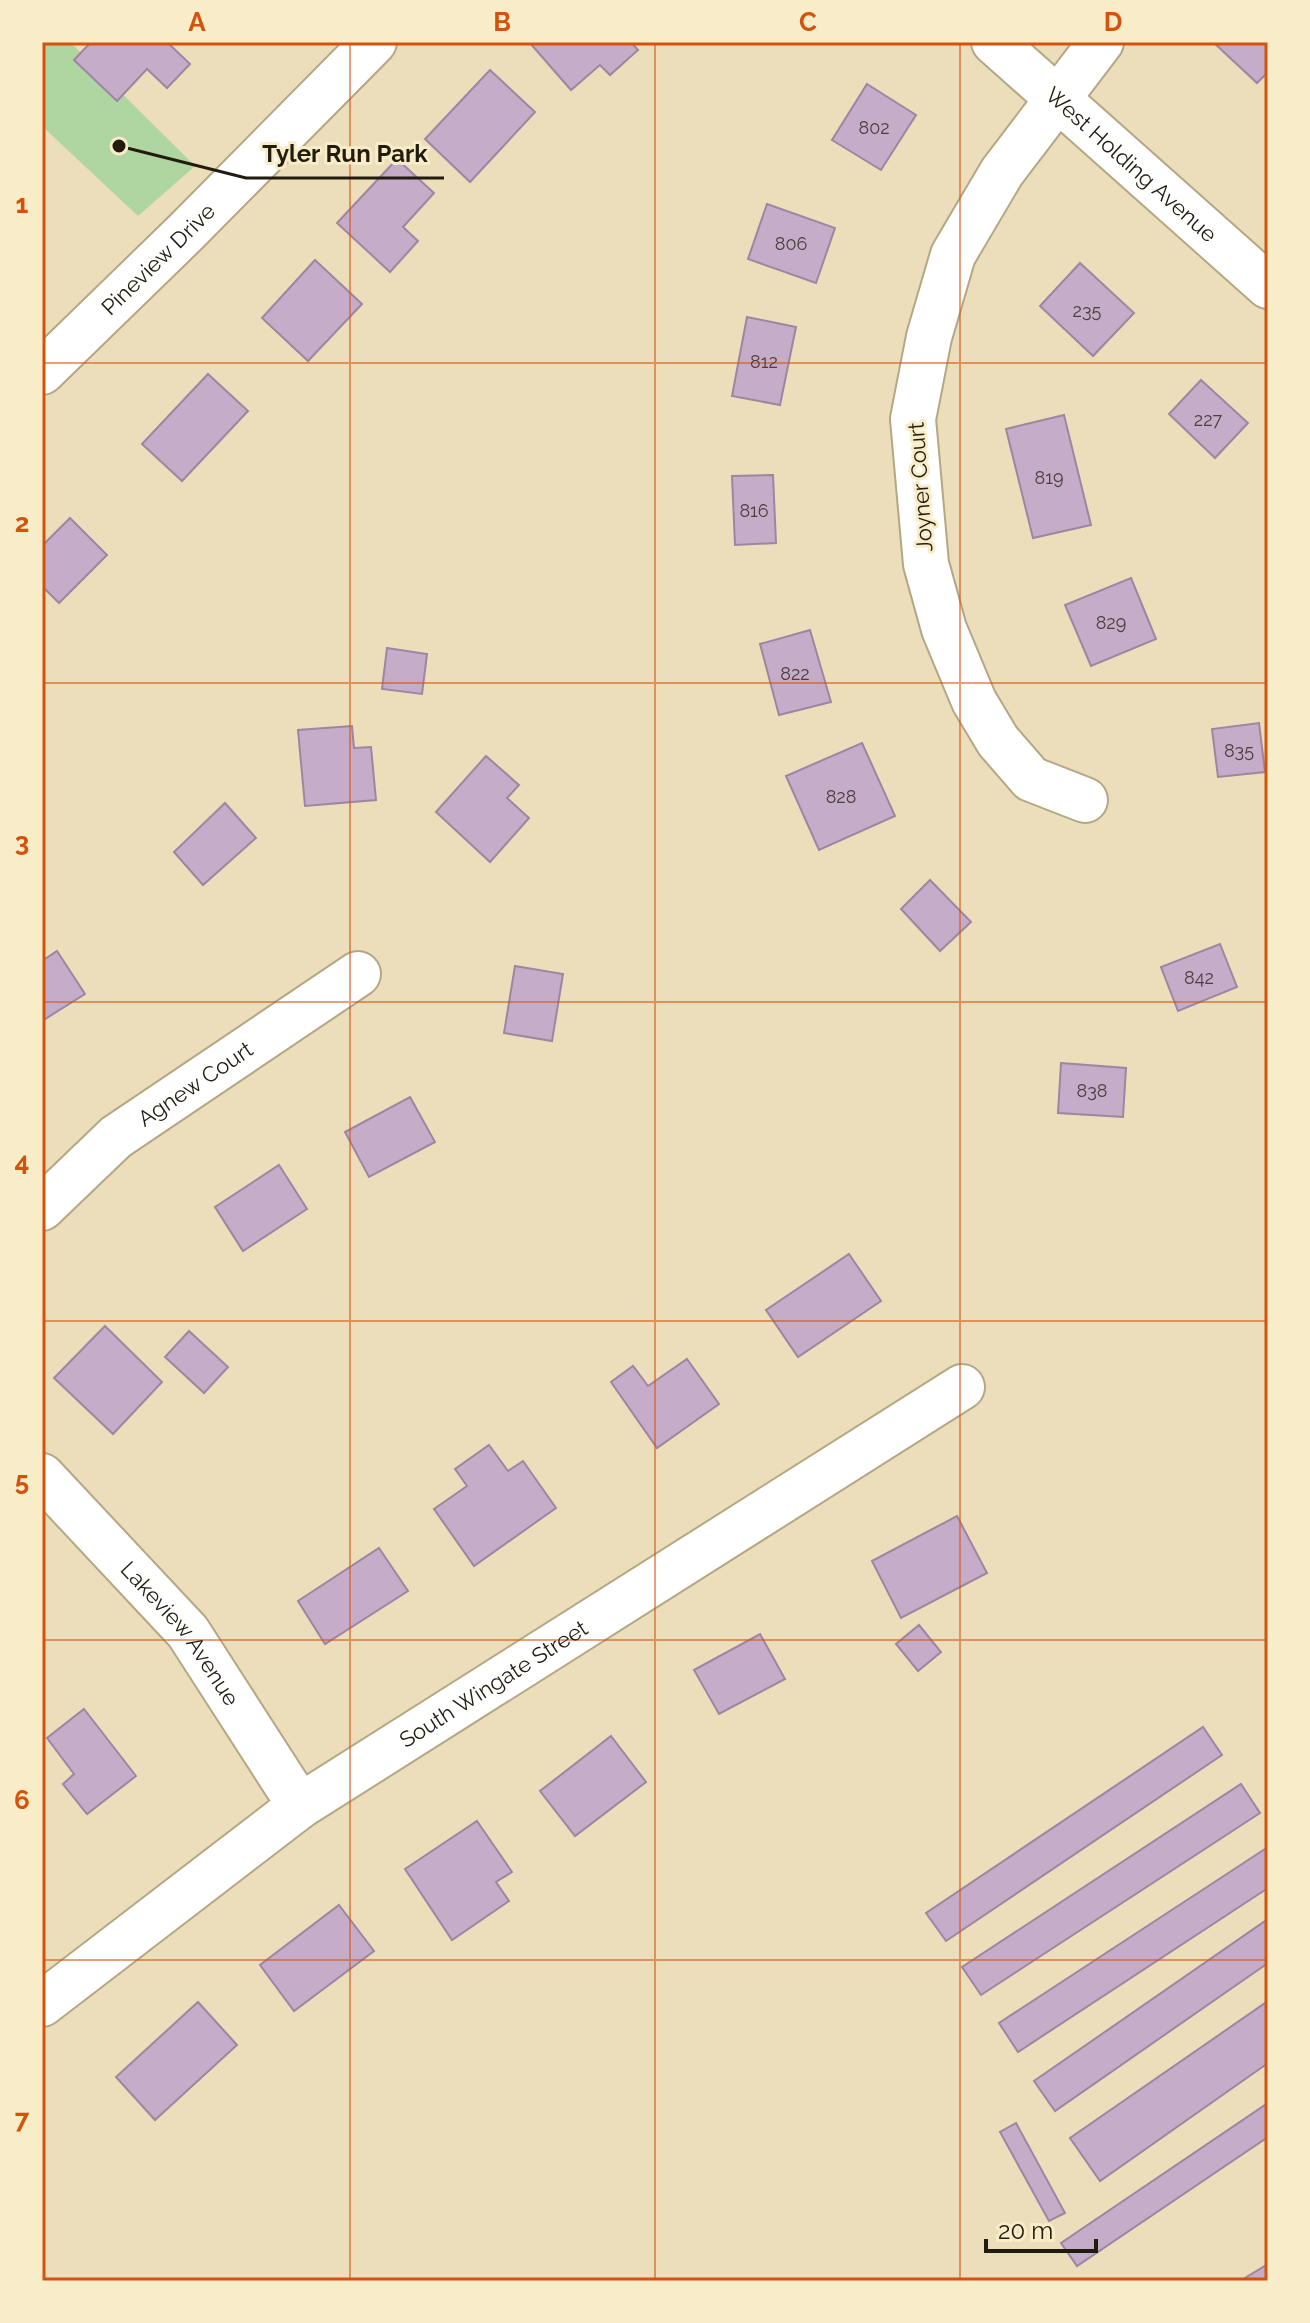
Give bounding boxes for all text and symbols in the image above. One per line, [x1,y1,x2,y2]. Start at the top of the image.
text: A [188,7,206,37]
text: B [493,7,511,37]
text: C [799,7,817,37]
text: D [1104,7,1122,37]
street label: West Holding Avenue [1040,81,1222,247]
house number: 802 [858,117,890,138]
callout: Tyler Run Park [246,130,444,178]
text: Tyler Run Park [262,139,428,168]
text: 1 [16,189,29,219]
street label: Pineview Drive [96,198,220,320]
house number: 806 [775,233,807,254]
house number: 235 [1073,300,1102,321]
house number: 812 [750,351,778,372]
house number: 227 [1194,409,1223,430]
street label: Joyner Court [902,421,937,553]
house number: 819 [1035,467,1063,488]
house number: 816 [739,500,769,521]
text: 2 [15,508,29,538]
house number: 829 [1096,612,1126,633]
house number: 822 [780,663,810,684]
house number: 835 [1224,740,1254,761]
house number: 828 [826,786,856,807]
text: 3 [15,827,29,857]
house number: 842 [1184,967,1214,988]
street label: Agnew Court [133,1035,258,1132]
house number: 838 [1077,1080,1107,1101]
text: 4 [15,1147,29,1177]
text: 5 [15,1466,29,1496]
street label: Lakeview Avenue [115,1556,245,1710]
street label: South Wingate Street [394,1614,593,1753]
text: 6 [14,1785,30,1815]
text: 7 [15,2104,30,2134]
scale bar [986,2203,1096,2253]
text: 20 m [998,2216,1053,2245]

